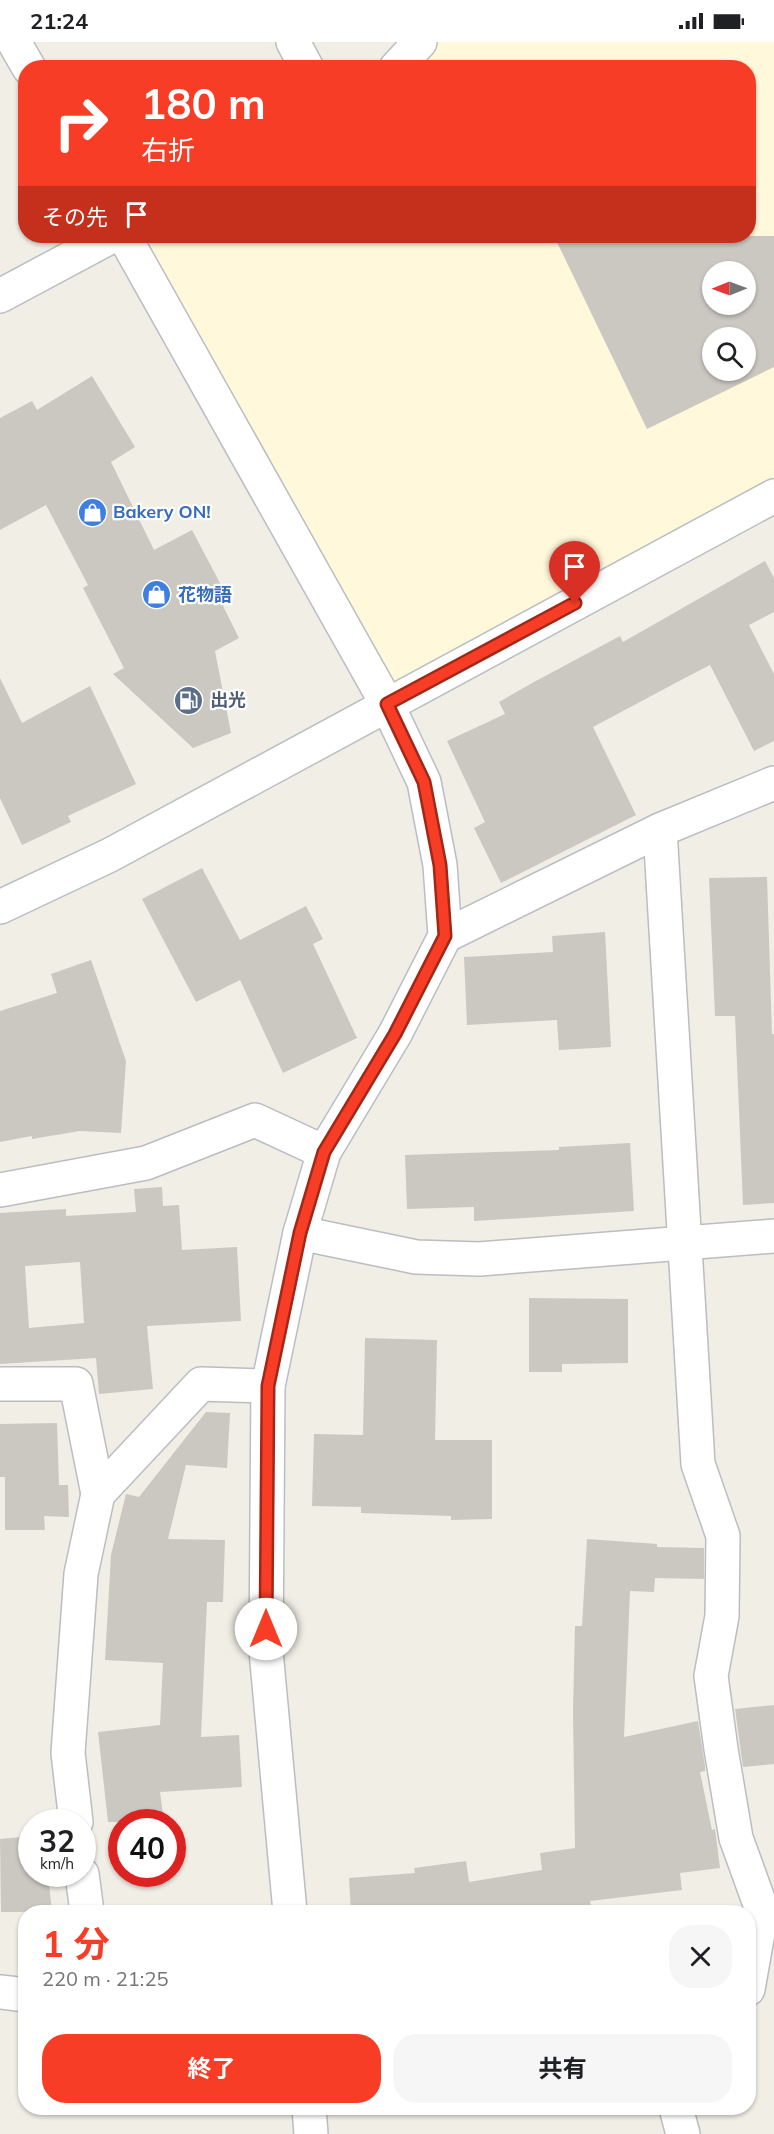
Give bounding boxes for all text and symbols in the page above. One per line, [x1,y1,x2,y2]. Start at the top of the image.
text: 21:24 [30,7,88,35]
text: 180 m [141,77,266,130]
icon: right [42,84,120,162]
text: 右折 [141,133,195,167]
icon: arrive [120,198,153,231]
text: その先 [42,203,108,231]
north arrow [702,261,756,315]
map controls [702,261,756,381]
button: search [702,327,756,381]
shop icon: Bakery ON! [76,496,108,528]
place label: Bakery ON! [113,500,211,523]
pin [549,541,600,603]
icon: arrive [558,550,591,583]
shop icon: 花物語 [141,579,173,611]
place label: 花物語 [178,583,232,606]
fuel station icon: 出光 [173,684,205,716]
place label: 出光 [210,688,246,711]
position arrow [234,1597,298,1661]
speed limit sign: 40 [108,1809,186,1887]
text: 32 [39,1822,75,1860]
text: km/h [40,1854,74,1873]
text: 1 分 [42,1921,109,1966]
button: close [669,1925,732,1988]
text: 220 m · 21:25 [42,1966,168,1991]
button: 終了 [42,2034,381,2103]
button: 共有 [393,2034,732,2103]

